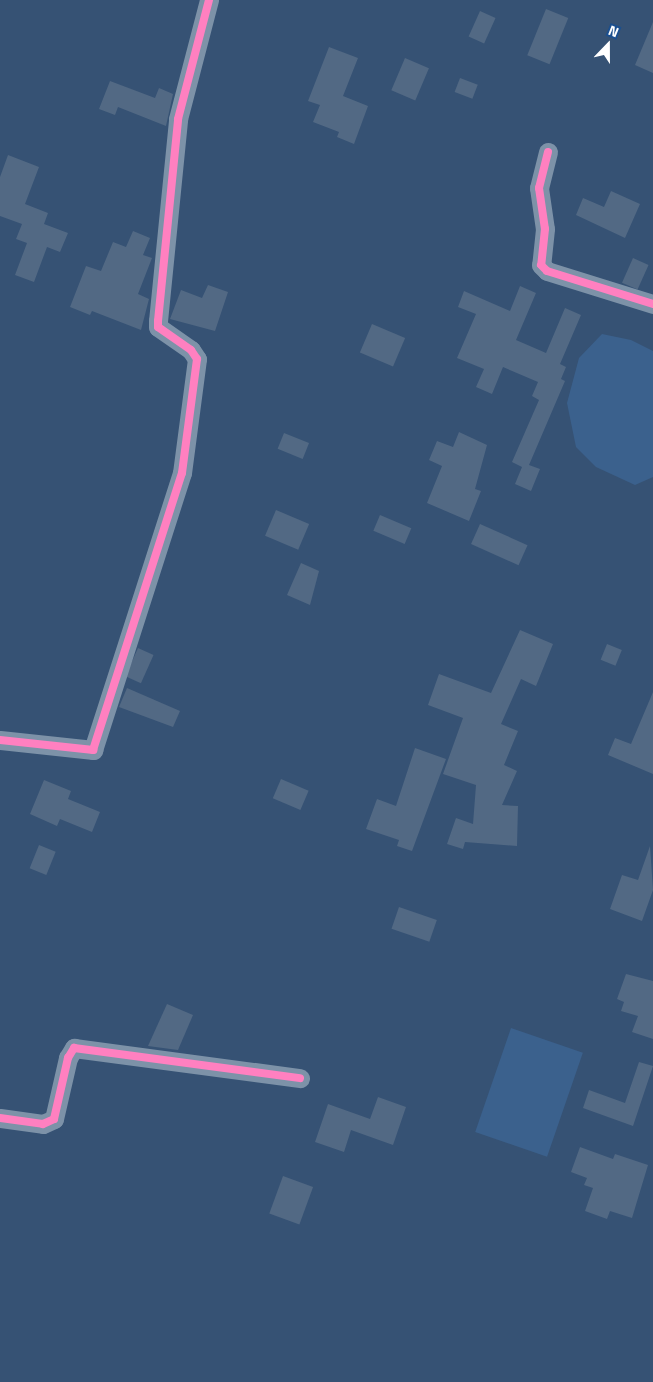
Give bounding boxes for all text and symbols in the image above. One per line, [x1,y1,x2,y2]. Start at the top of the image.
text: N [605,19,622,42]
north arrow [583,20,633,70]

